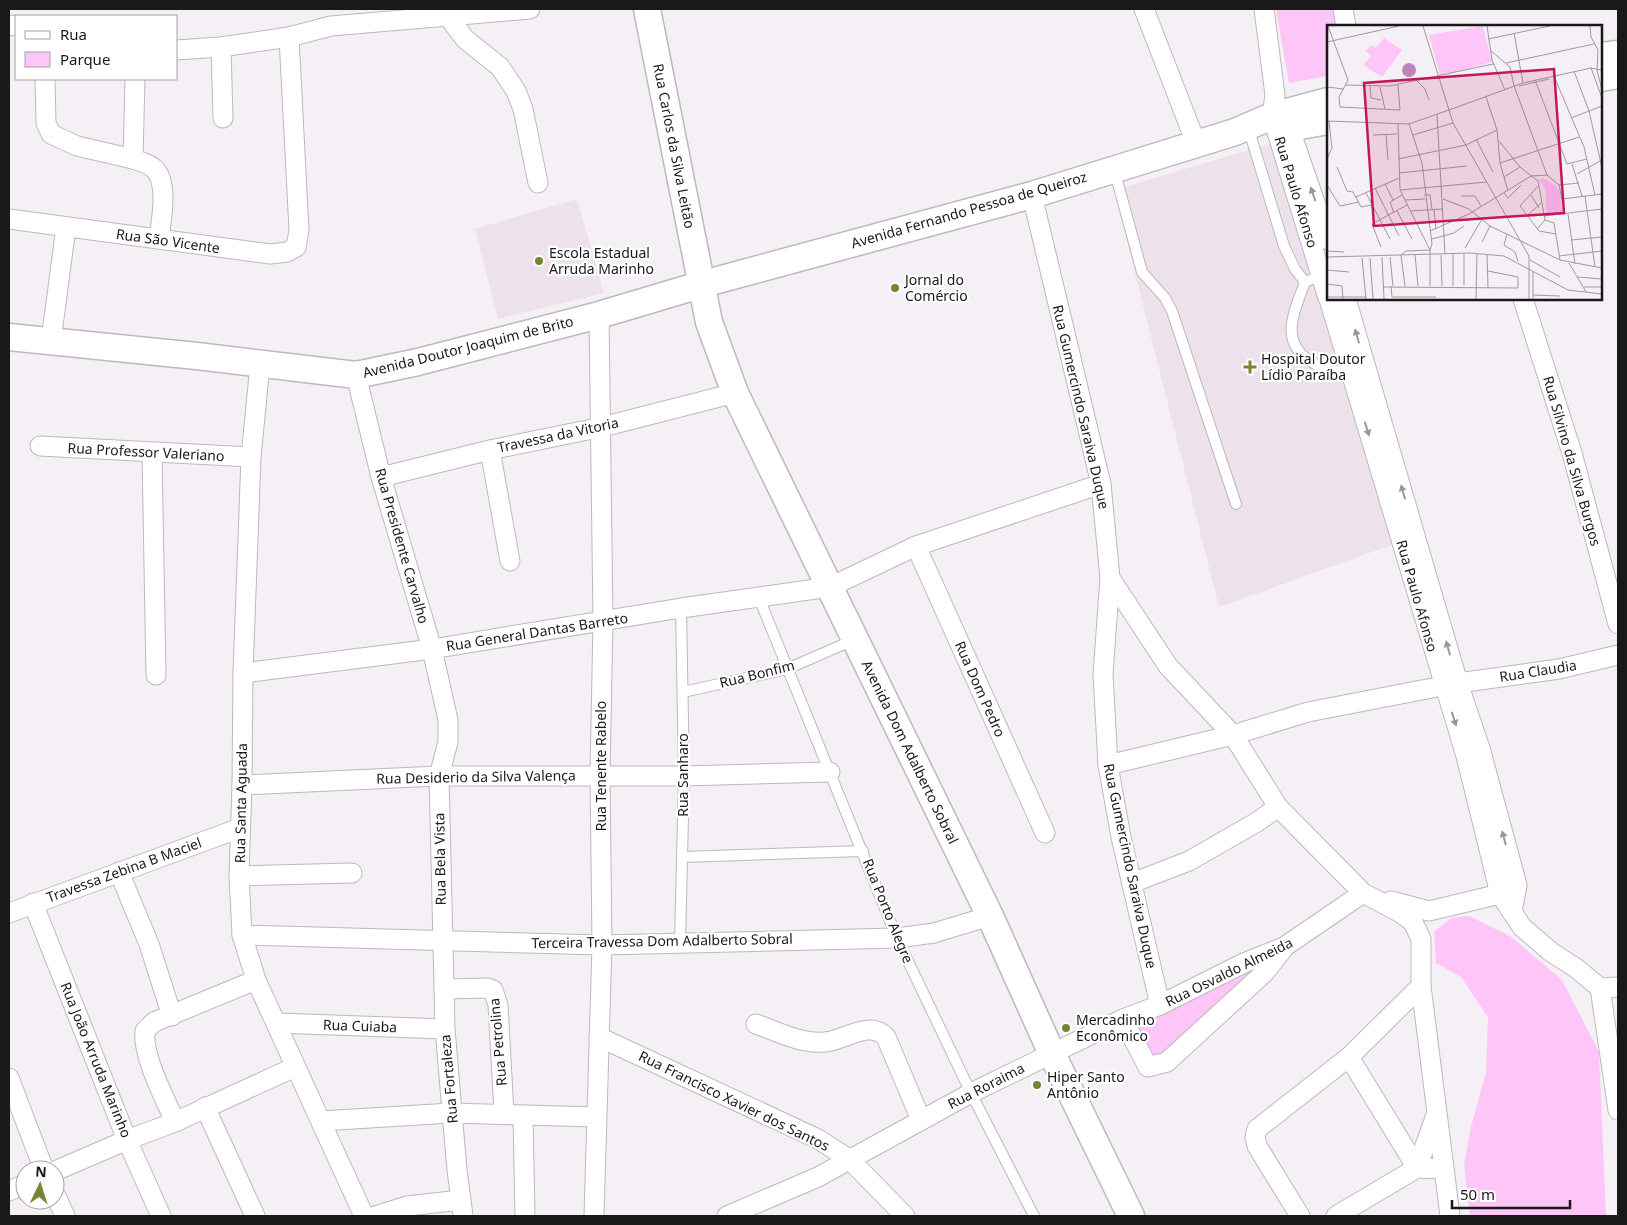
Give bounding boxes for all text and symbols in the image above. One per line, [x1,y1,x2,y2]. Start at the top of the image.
legend [15,15,178,80]
text: Rua [60,24,87,44]
inset map [1327,25,1602,300]
text: Parque [60,49,110,69]
street label: Rua Carlos da Silva Leitão [649,62,700,230]
street label: Rua Paulo Afonso [1270,134,1322,250]
street label: Avenida Fernando Pessoa de Queiroz [849,167,1089,252]
one-way arrow [1309,186,1317,201]
street label: Rua São Vicente [115,224,221,257]
place label: Escola Estadual Arruda Marinho [549,243,654,278]
marker: Escola Estadual Arruda Marinho [533,255,545,267]
place label: Jornal do Comércio [903,270,968,305]
marker: Jornal do Comércio [889,282,901,294]
street label: Rua Gumercindo Saraiva Duque [1049,303,1114,511]
street label: Avenida Doutor Joaquim de Brito [361,311,575,382]
one-way arrow [1352,329,1360,344]
place label: Hospital Doutor Lídio Paraíba [1261,349,1366,384]
marker: Hospital Doutor Lídio Paraíba [1243,360,1257,374]
street label: Rua Silvino da Silva Burgos [1539,374,1606,548]
street label: Travessa da Vitoria [496,412,620,457]
one-way arrow [1364,422,1372,437]
street label: Rua Professor Valeriano [67,438,225,465]
street label: Rua Presidente Carvalho [371,466,434,626]
one-way arrow [1398,485,1406,500]
street label: Rua Paulo Afonso [1392,538,1443,654]
street label: Rua General Dantas Barreto [445,608,629,655]
street label: Rua Dom Pedro [951,638,1010,740]
one-way arrow [1444,641,1452,656]
street label: Rua Bonfim [717,655,796,692]
street label: Rua Claudia [1498,655,1578,686]
street label: Avenida Dom Adalberto Sobral [858,657,963,847]
street label: Rua Tenente Rabelo [591,701,610,831]
one-way arrow [1451,712,1459,727]
street label: Rua Sanharo [673,733,692,817]
street label: Rua Santa Aguada [230,743,251,863]
street label: Rua Gumercindo Saraiva Duque [1099,762,1162,970]
street label: Rua Desiderio da Silva Valença [376,765,576,788]
street label: Rua Bela Vista [429,813,450,905]
one-way arrow [1500,830,1508,845]
street label: Travessa Zebina B Maciel [44,833,204,906]
street label: Rua Porto Alegre [859,856,918,966]
street label: Terceira Travessa Dom Adalberto Sobral [531,929,793,952]
street label: Rua Osvaldo Almeida [1162,932,1296,1011]
street label: Rua João Arruda Marinho [57,979,136,1140]
street label: Rua Petrolina [484,997,511,1087]
place label: Mercadinho Econômico [1076,1010,1155,1045]
street label: Rua Cuiaba [323,1015,397,1036]
marker: Mercadinho Econômico [1060,1022,1072,1034]
street label: Rua Fortaleza [435,1034,462,1124]
street label: Rua Francisco Xavier dos Santos [636,1046,833,1155]
street label: Rua Roraima [944,1058,1027,1113]
place label: Hiper Santo Antônio [1047,1067,1125,1102]
marker: Hiper Santo Antônio [1031,1079,1043,1091]
north arrow [15,1160,65,1210]
text: N [35,1162,47,1181]
scale bar [1452,1178,1570,1210]
text: 50 m [1460,1184,1495,1204]

